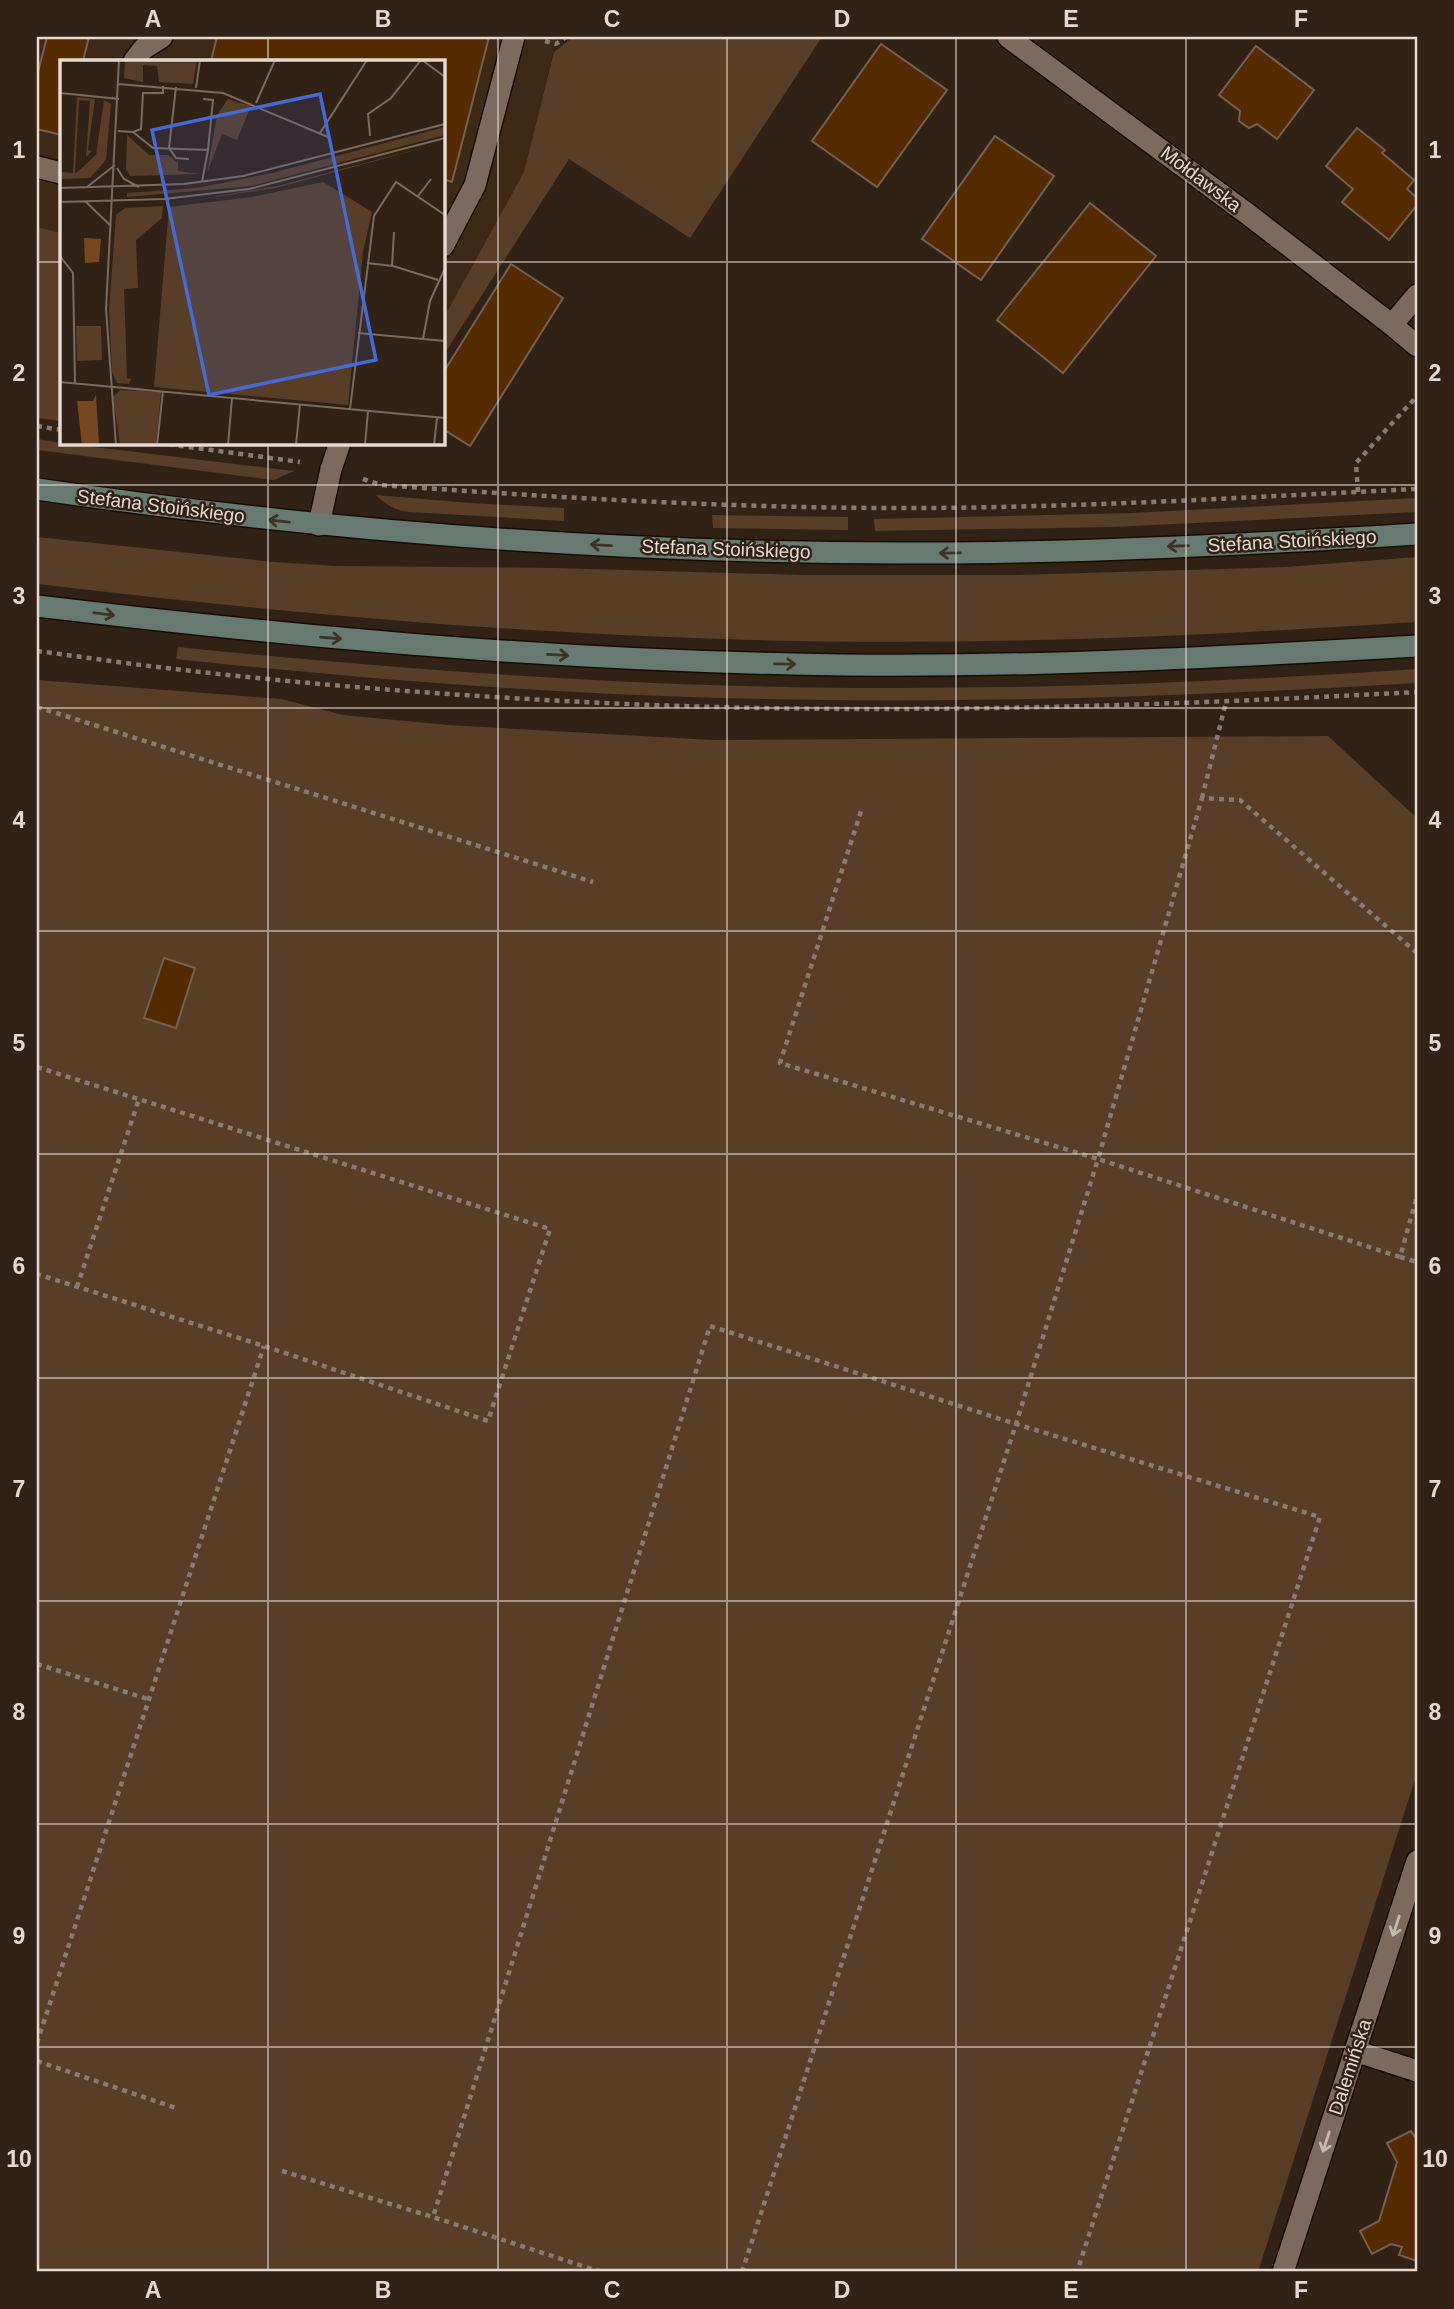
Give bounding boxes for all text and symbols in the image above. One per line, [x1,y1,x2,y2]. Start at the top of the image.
text: A [145,6,161,32]
text: B [375,6,391,32]
text: C [604,6,620,32]
text: D [834,6,850,32]
text: E [1063,6,1079,32]
text: F [1294,6,1308,32]
inset map [60,60,444,444]
text: 1 [13,137,26,163]
text: 1 [1429,137,1442,163]
street label: Mołdawska [1157,142,1246,216]
text: 2 [13,360,25,386]
text: 2 [1429,360,1441,386]
street label: Stefana Stoińskiego [76,485,246,527]
one-way arrow [268,514,291,527]
street label: Stefana Stoińskiego [1207,526,1377,556]
street label: Stefana Stoińskiego [641,536,811,562]
one-way arrow [589,539,612,552]
one-way arrow [1167,540,1190,553]
one-way arrow [939,546,962,559]
text: 3 [13,583,25,609]
text: 3 [1429,583,1441,609]
one-way arrow [93,607,115,620]
one-way arrow [319,632,342,645]
one-way arrow [546,648,569,661]
one-way arrow [773,657,796,671]
text: 4 [13,807,26,833]
text: 4 [1429,807,1442,833]
text: 5 [13,1030,26,1056]
text: 5 [1429,1030,1442,1056]
text: 6 [13,1253,25,1279]
text: 6 [1429,1253,1441,1279]
text: 7 [13,1476,25,1502]
text: 7 [1429,1476,1441,1502]
text: 8 [13,1699,26,1725]
text: 8 [1429,1699,1442,1725]
one-way arrow [1389,1915,1402,1937]
text: 9 [13,1923,25,1949]
text: 9 [1429,1923,1441,1949]
street label: Dalemińska [1325,2016,1375,2117]
one-way arrow [1318,2131,1331,2153]
text: 10 [6,2146,32,2172]
text: 10 [1422,2146,1448,2172]
text: A [145,2277,161,2303]
text: B [375,2277,391,2303]
text: C [604,2277,620,2303]
text: D [834,2277,850,2303]
text: E [1063,2277,1079,2303]
text: F [1294,2277,1308,2303]

